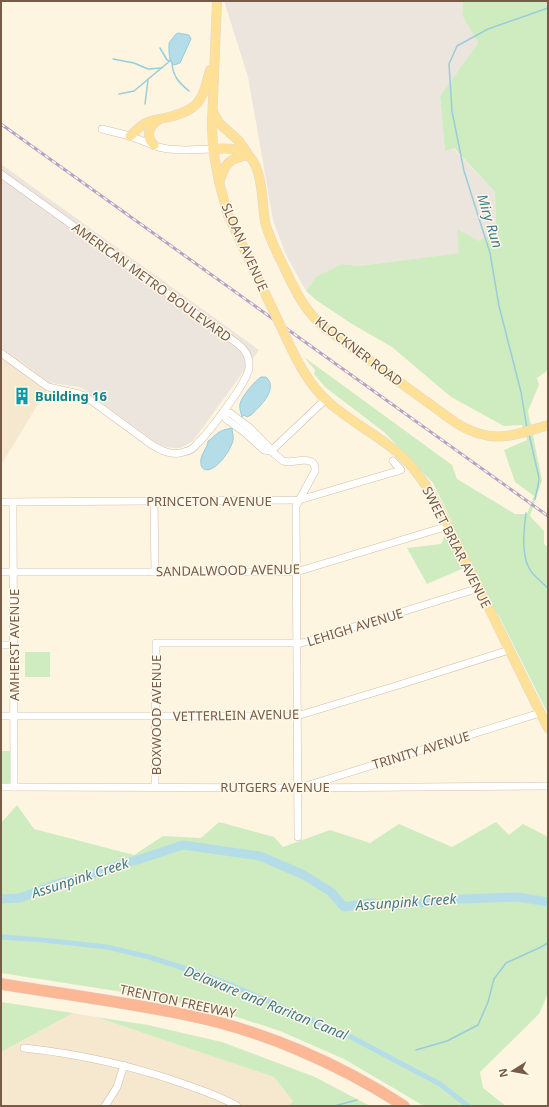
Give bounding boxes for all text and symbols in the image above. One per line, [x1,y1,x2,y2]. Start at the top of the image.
water label: Miry Run [473,192,508,250]
street label: SLOAN AVENUE [218,200,272,294]
street label: AMERICAN METRO BOULEVARD [69,218,235,346]
street label: KLOCKNER ROAD [312,312,406,390]
building icon: Building 16 [12,386,32,406]
place label: Building 16 [35,387,107,405]
street label: SWEET BRIAR AVENUE [418,483,496,611]
street label: PRINCETON AVENUE [146,492,272,510]
street label: SANDALWOOD AVENUE [156,560,300,580]
street label: AMHERST AVENUE [5,589,23,701]
street label: LEHIGH AVENUE [305,604,405,650]
street label: BOXWOOD AVENUE [147,655,165,775]
street label: VETTERLEIN AVENUE [173,705,299,725]
street label: TRINITY AVENUE [370,727,472,773]
street label: RUTGERS AVENUE [220,778,330,796]
water label: Assunpink Creek [28,853,132,902]
water label: Assunpink Creek [354,888,458,915]
water label: Delaware and Raritan Canal [181,961,351,1044]
street label: TRENTON FREEWAY [118,980,238,1022]
north arrow [493,1051,533,1091]
text: N [494,1067,511,1079]

